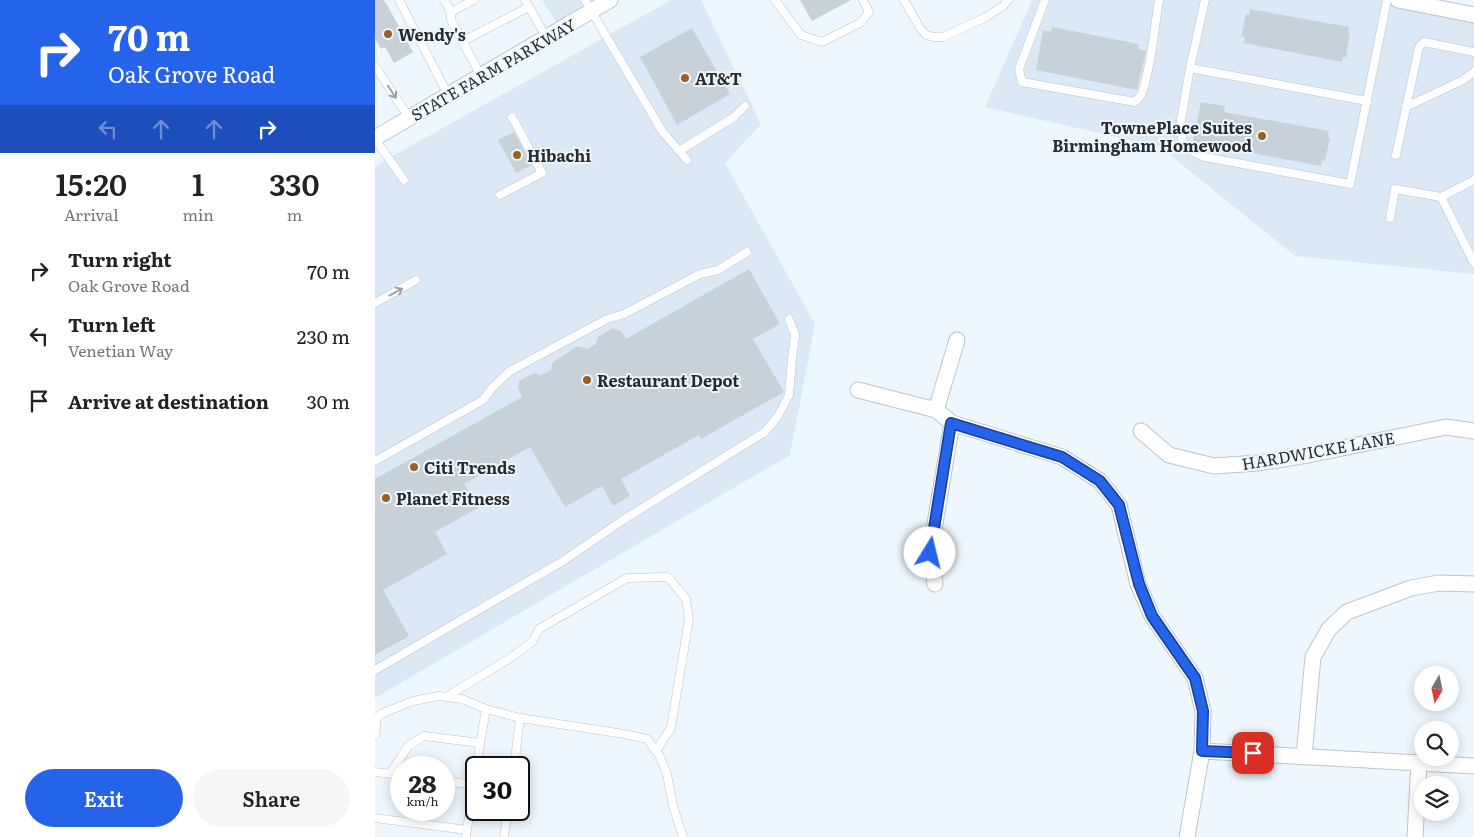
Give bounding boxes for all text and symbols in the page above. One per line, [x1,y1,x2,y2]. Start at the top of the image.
text: 70 m [108,10,190,62]
street label: STATE FARM PARKWAY [406,12,580,126]
icon: right [25,20,90,85]
place label: Wendy's [398,22,466,46]
marker: Wendy's [382,28,394,40]
text: Oak Grove Road [108,57,275,90]
place label: AT&T [695,66,742,90]
marker: AT&T [679,72,691,84]
one-way arrow [387,85,397,99]
icon: left [94,115,122,143]
icon: ahead [147,115,175,143]
icon: ahead [200,115,228,143]
icon: right [253,115,281,143]
place label: TownePlace Suites Birmingham Homewood [1052,115,1252,157]
marker: TownePlace Suites Birmingham Homewood [1256,130,1268,142]
place label: Hibachi [527,143,591,167]
marker: Hibachi [511,149,523,161]
text: 15:20 [55,161,127,205]
text: 1 [192,161,204,205]
text: 330 [269,161,320,205]
text: Arrival [64,202,119,226]
text: min [182,202,214,226]
text: m [287,202,302,226]
text: Turn right [68,245,172,273]
icon: right [25,257,53,285]
text: 70 m [307,257,350,285]
text: Oak Grove Road [68,273,190,297]
one-way arrow [388,287,403,297]
text: Turn left [68,310,155,338]
icon: left [25,322,53,350]
text: 230 m [297,322,350,350]
text: Venetian Way [68,338,173,362]
place label: Restaurant Depot [597,368,739,392]
marker: Restaurant Depot [581,374,593,386]
icon: arrive [25,387,53,415]
text: Arrive at destination [68,387,269,415]
text: 30 m [306,387,350,415]
street label: HARDWICKE LANE [1240,425,1396,475]
place label: Citi Trends [424,455,516,479]
marker: Citi Trends [408,461,420,473]
place label: Planet Fitness [396,486,510,510]
marker: Planet Fitness [380,492,392,504]
position arrow [903,526,955,578]
north arrow [1414,666,1459,711]
map controls [1414,666,1459,821]
button: search [1414,721,1459,766]
pin [1232,732,1274,774]
icon: arrive [1239,739,1267,767]
speed limit sign: 30 [465,756,530,821]
text: 28 [408,764,437,801]
button: Exit [25,769,183,827]
button: Share [193,769,350,827]
button: layers [1414,776,1459,821]
text: km/h [407,792,438,810]

